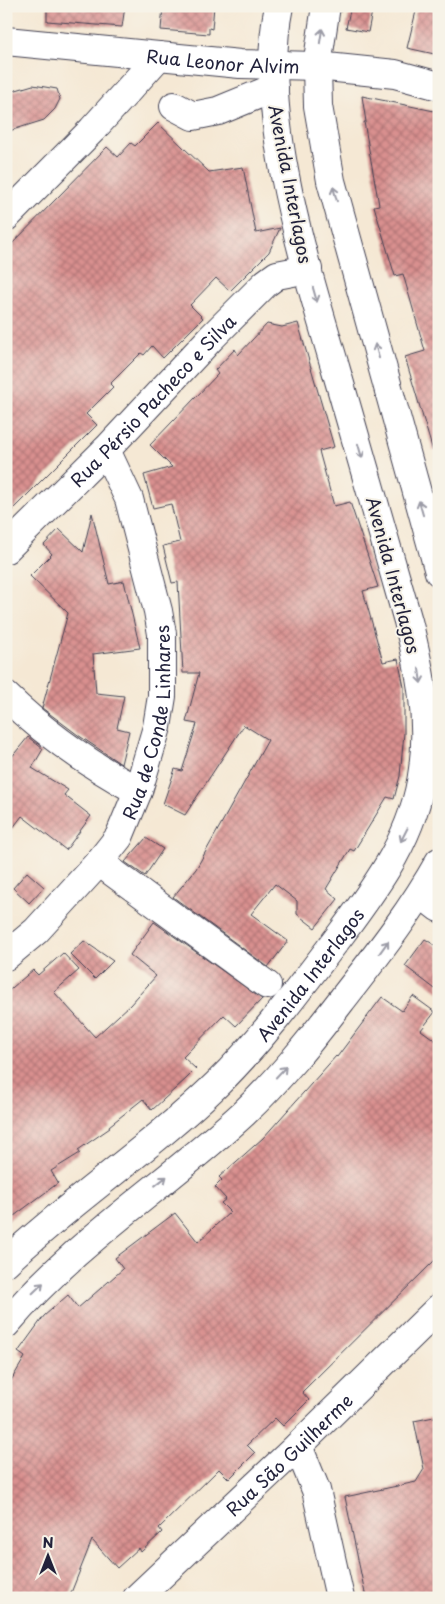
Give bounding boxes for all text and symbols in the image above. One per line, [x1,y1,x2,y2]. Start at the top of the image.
one-way arrow [317,28,327,44]
street label: Rua Leonor Alvim [145,41,300,79]
street label: Avenida Interlagos [262,102,320,266]
one-way arrow [330,187,339,203]
one-way arrow [311,287,320,303]
street label: Rua Pérsio Pacheco e Silva [63,308,241,492]
one-way arrow [372,344,382,360]
one-way arrow [355,443,365,459]
street label: Avenida Interlagos [360,494,428,656]
one-way arrow [416,500,425,516]
street label: Rua de Conde Linhares [114,623,176,823]
one-way arrow [415,667,425,683]
one-way arrow [399,827,409,842]
street label: Avenida Interlagos [250,902,370,1046]
one-way arrow [379,940,389,954]
one-way arrow [275,1066,287,1079]
one-way arrow [154,1176,167,1187]
one-way arrow [32,1282,45,1294]
street label: Rua São Guilherme [219,1387,358,1522]
north arrow [22,1532,72,1582]
text: N [42,1532,54,1553]

